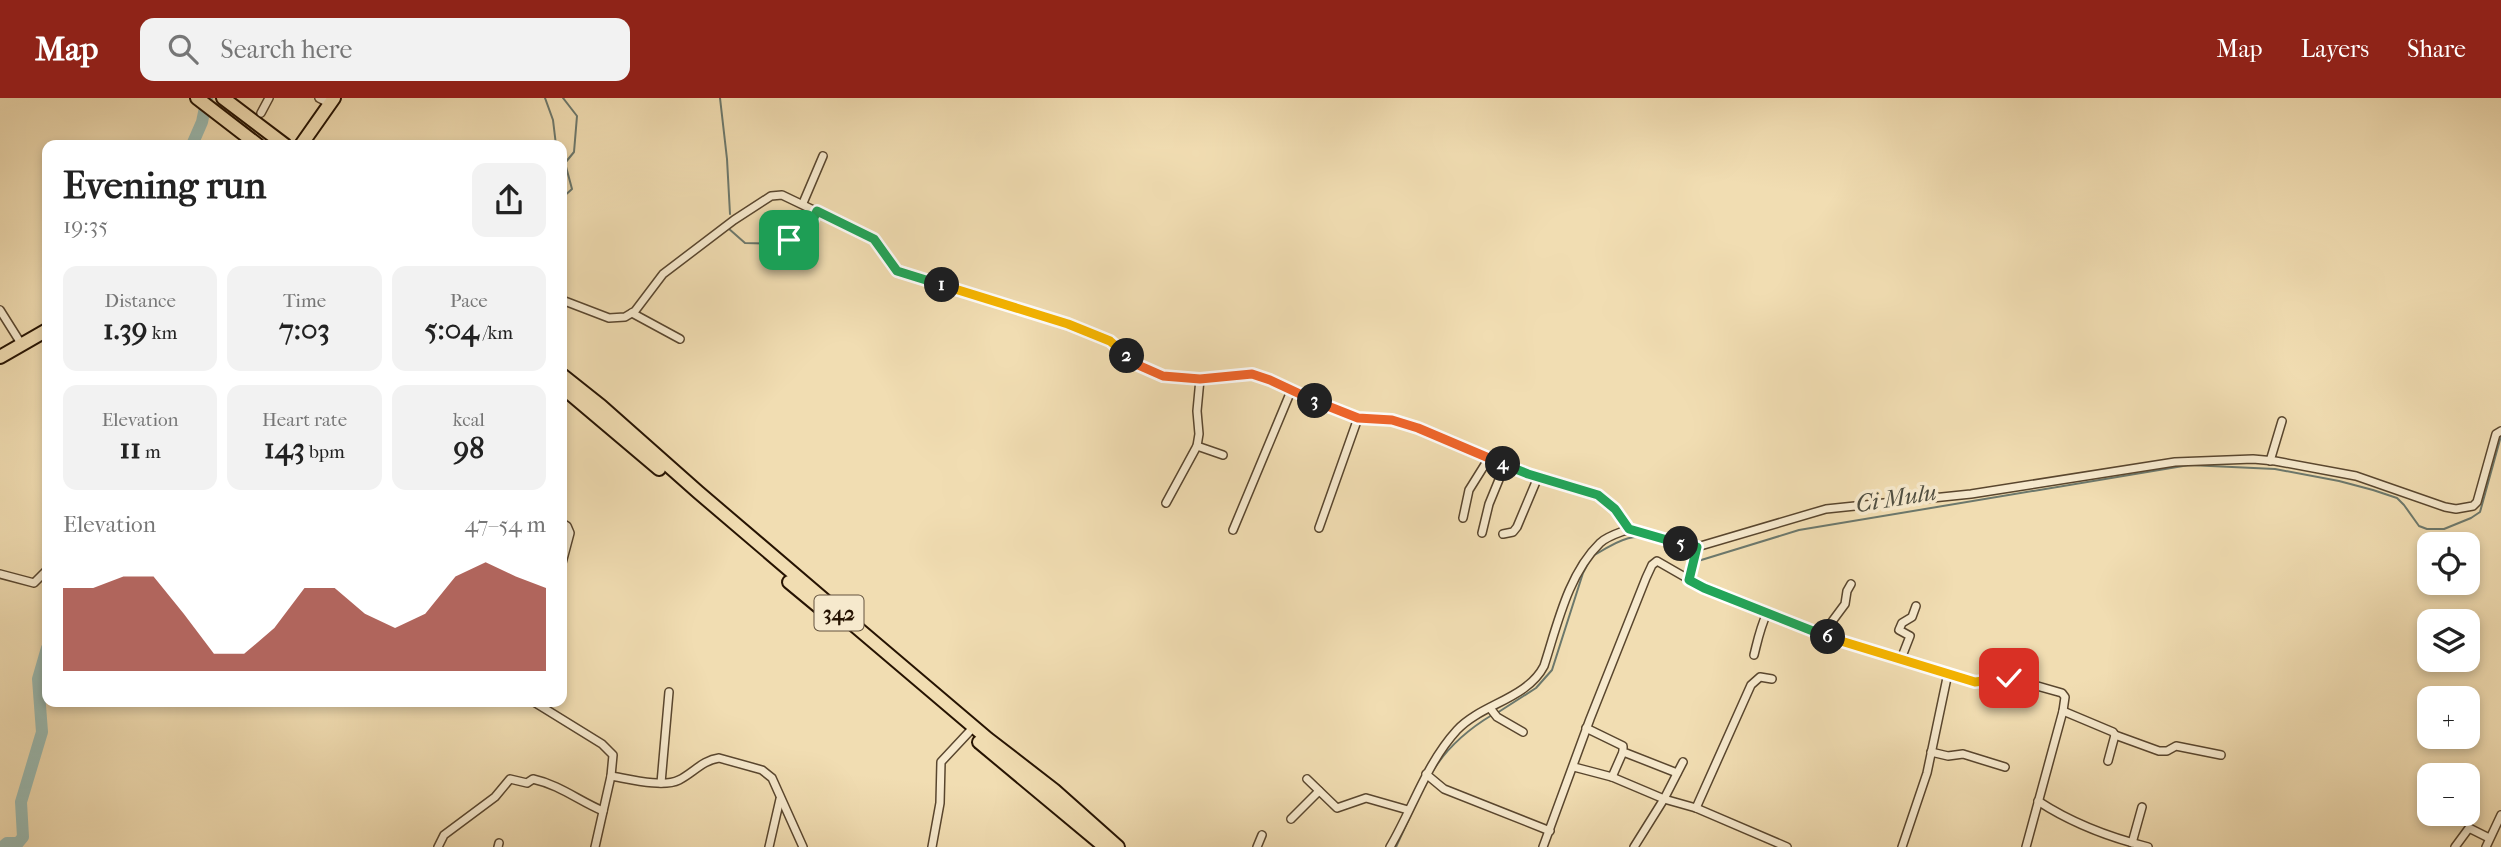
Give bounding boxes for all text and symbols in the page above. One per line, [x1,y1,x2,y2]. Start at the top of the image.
search box [140,18,630,81]
text: Map [35,30,98,69]
icon: search [164,30,202,68]
text: Search here [220,34,352,65]
text: Map [2217,35,2263,63]
text: Layers [2301,35,2369,63]
text: Share [2407,35,2466,63]
text: Evening run [63,163,266,208]
button: share [472,163,546,237]
pin [759,210,819,270]
text: 19:35 [63,212,108,239]
icon: arrive [770,221,808,259]
pin: 1 [925,268,960,302]
text: 1 [938,273,945,295]
text: Distance [104,290,176,312]
text: Time [283,290,326,312]
text: Pace [450,290,488,312]
text: 1.39 [103,312,148,347]
text: 7:03 [279,312,330,347]
text: 5:04 [425,312,479,347]
text: km [148,322,177,344]
text: /km [479,322,513,344]
pin: 2 [1110,338,1144,374]
text: 2 [1122,344,1131,366]
pin: 3 [1298,384,1332,418]
text: 3 [1311,389,1318,411]
text: Elevation [102,409,179,431]
text: Heart rate [262,409,347,431]
text: kcal [453,409,485,431]
text: 11 [120,431,141,466]
text: 143 [264,431,305,466]
text: 98 [453,431,484,466]
text: m [141,441,161,463]
text: bpm [305,441,345,463]
pin: 4 [1486,446,1520,482]
text: 4 [1497,452,1508,474]
water label: Ci Mulu [1854,478,1938,518]
text: Elevation [63,511,156,538]
text: 47–54 m [464,511,546,538]
pin: 5 [1664,526,1698,562]
text: 5 [1676,532,1685,554]
map controls [2417,532,2480,826]
button: locate [2417,532,2480,595]
road number: 342 [814,596,864,630]
button: layers [2417,609,2480,672]
pin: 6 [1811,620,1846,654]
text: 6 [1822,625,1833,647]
pin [1979,648,2039,708]
icon: check [1990,659,2028,697]
button: + [2417,686,2480,749]
button: − [2417,763,2480,826]

